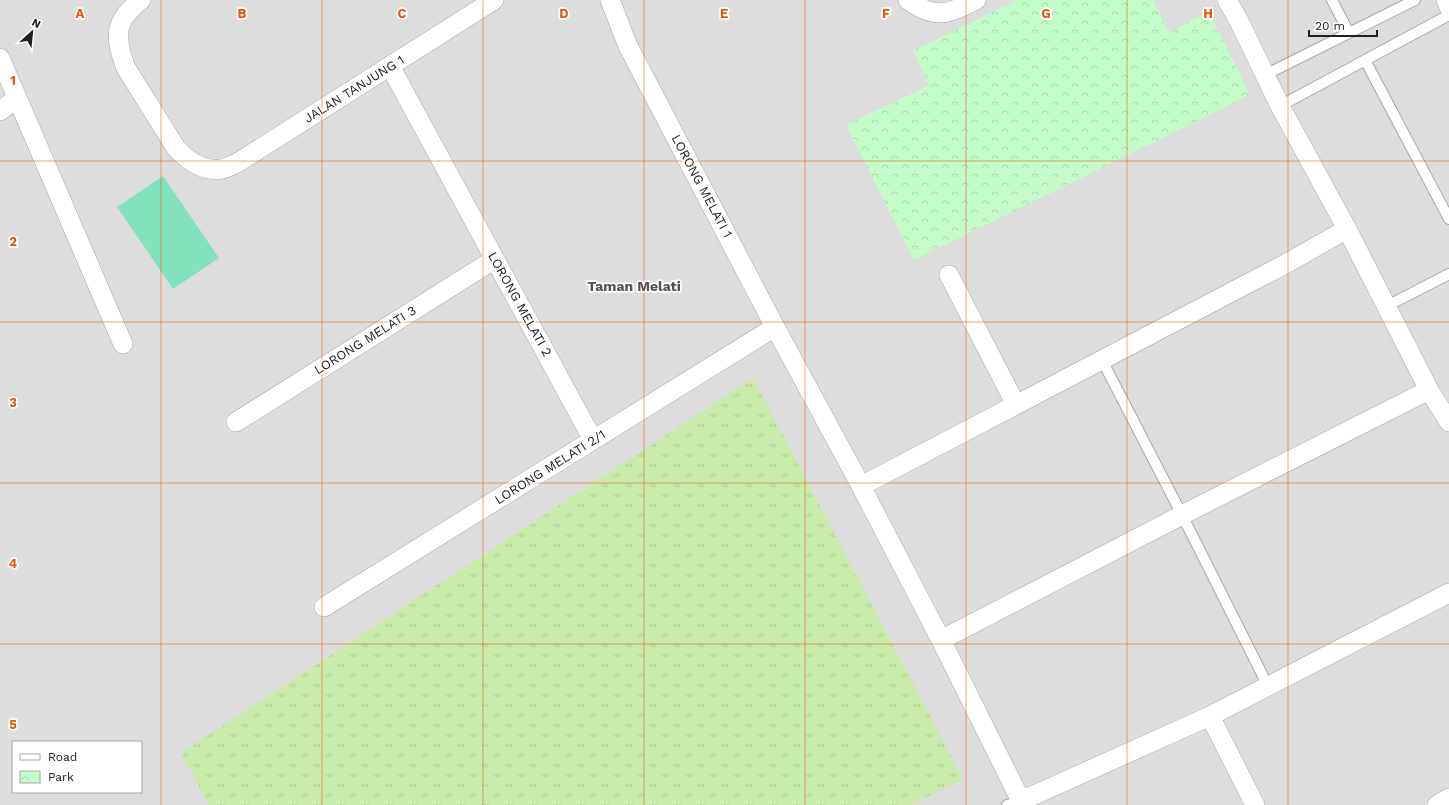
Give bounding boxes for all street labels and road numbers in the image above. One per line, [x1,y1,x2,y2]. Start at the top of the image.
street label: JALAN TANJUNG 1 [301,52,407,126]
street label: LORONG MELATI 1 [669,132,735,240]
street label: LORONG MELATI 2 [485,249,555,359]
street label: LORONG MELATI 3 [311,303,419,377]
street label: LORONG MELATI 2/1 [492,427,608,507]

